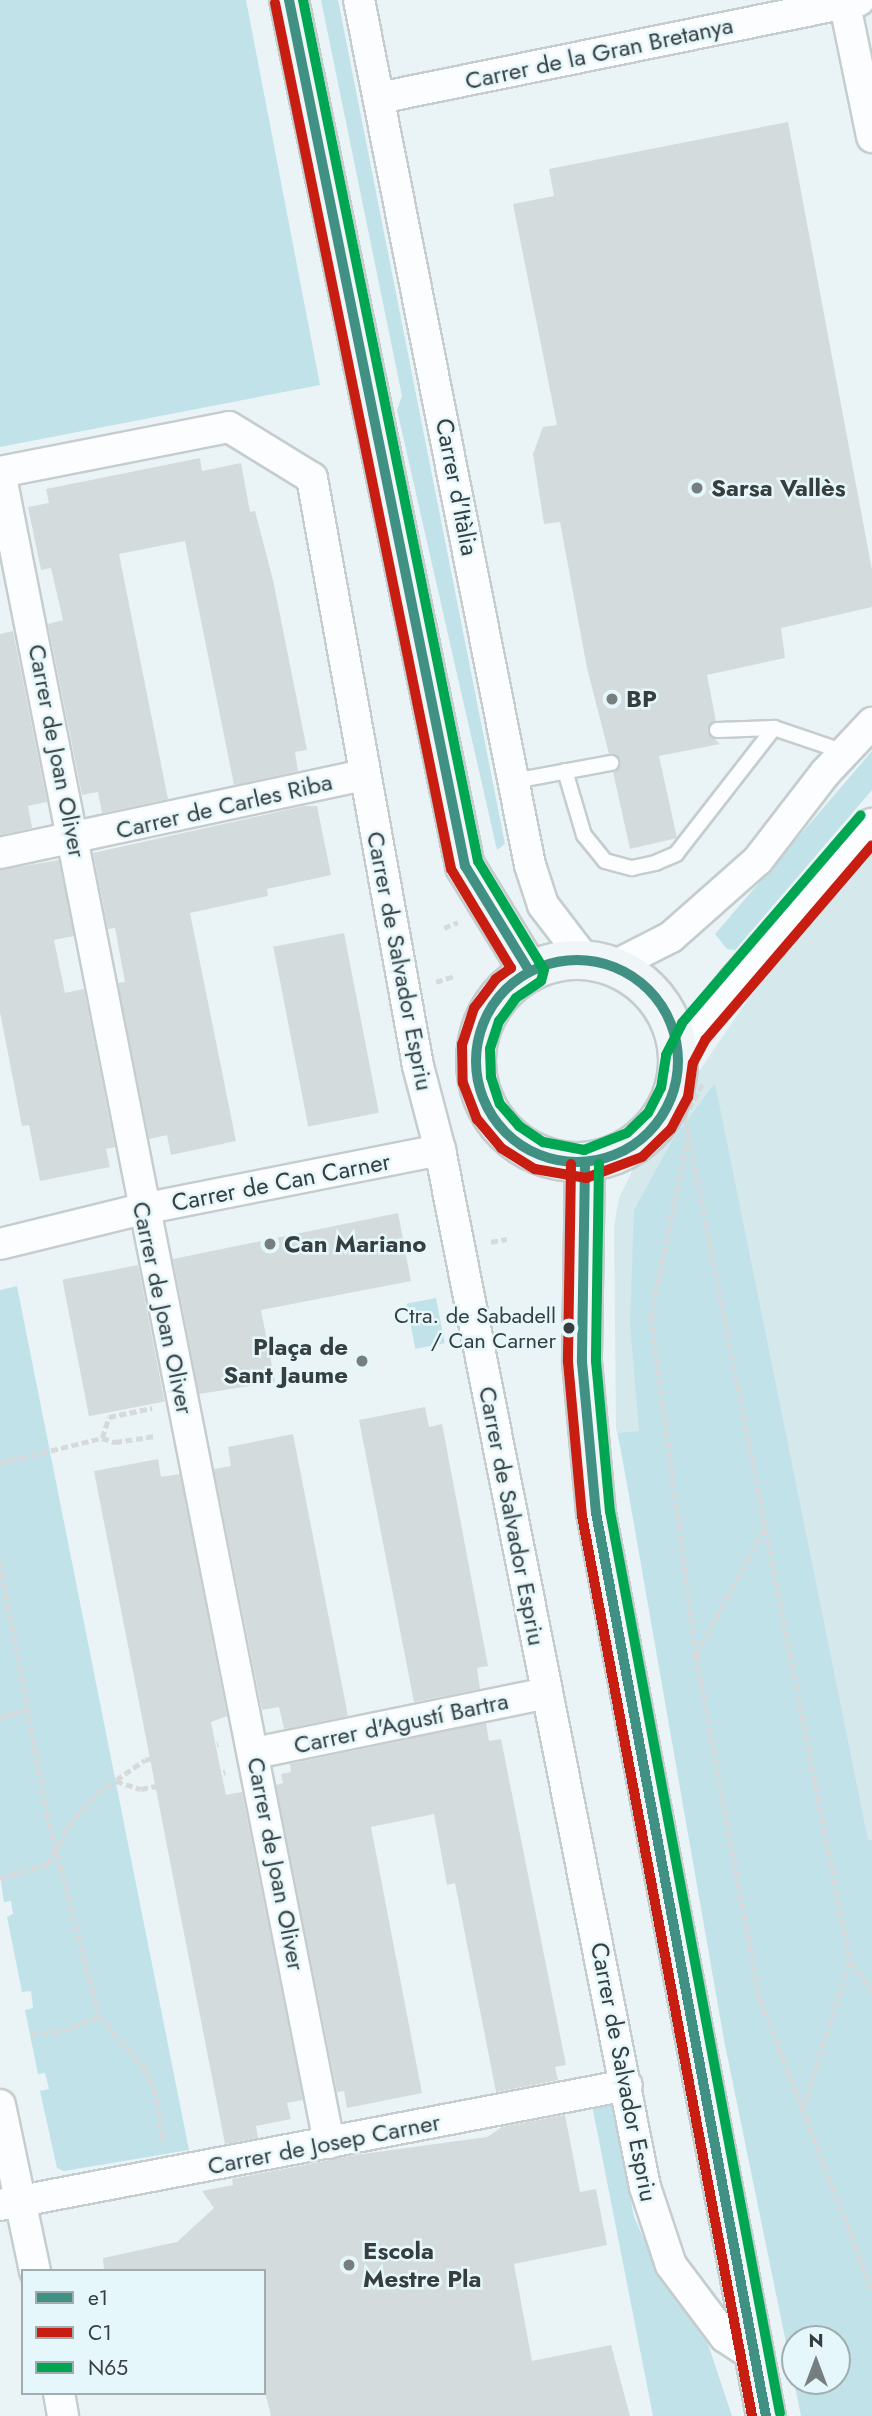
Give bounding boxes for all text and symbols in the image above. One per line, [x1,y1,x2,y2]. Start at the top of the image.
street label: Carrer de la Gran Bretanya [462,11,736,95]
street label: Carrer d'Itàlia [430,416,484,558]
place label: Sarsa Vallès [711,474,846,502]
marker: Sarsa Vallès [689,480,705,496]
street label: Carrer de Joan Oliver [22,642,92,860]
place label: BP [626,685,657,713]
marker: BP [604,691,620,707]
street label: Carrer de Carles Riba [113,767,335,845]
street label: Carrer de Salvador Espriu [361,829,439,1093]
street label: Carrer de Can Carner [169,1147,393,1217]
street label: Carrer de Joan Oliver [126,1199,200,1417]
place label: Can Mariano [284,1230,426,1258]
marker: Can Mariano [262,1236,278,1252]
place label: Ctra. de Sabadell / Can Carner [394,1302,556,1354]
marker: Ctra. de Sabadell / Can Carner [562,1321,576,1335]
place label: Plaça de Sant Jaume [223,1333,348,1389]
marker: Plaça de Sant Jaume [354,1353,370,1369]
street label: Carrer de Salvador Espriu [473,1384,551,1648]
street label: Carrer d'Agustí Bartra [291,1686,511,1760]
street label: Carrer de Joan Oliver [241,1755,311,1973]
street label: Carrer de Salvador Espriu [585,1940,663,2204]
street label: Carrer de Josep Carner [205,2107,443,2181]
place label: Escola Mestre Pla [363,2237,482,2293]
marker: Escola Mestre Pla [341,2257,357,2273]
legend [21,2269,266,2395]
text: e1 [88,2283,108,2313]
text: C1 [88,2318,112,2348]
north arrow [781,2325,851,2395]
text: N [808,2327,824,2354]
text: N65 [88,2353,128,2383]

